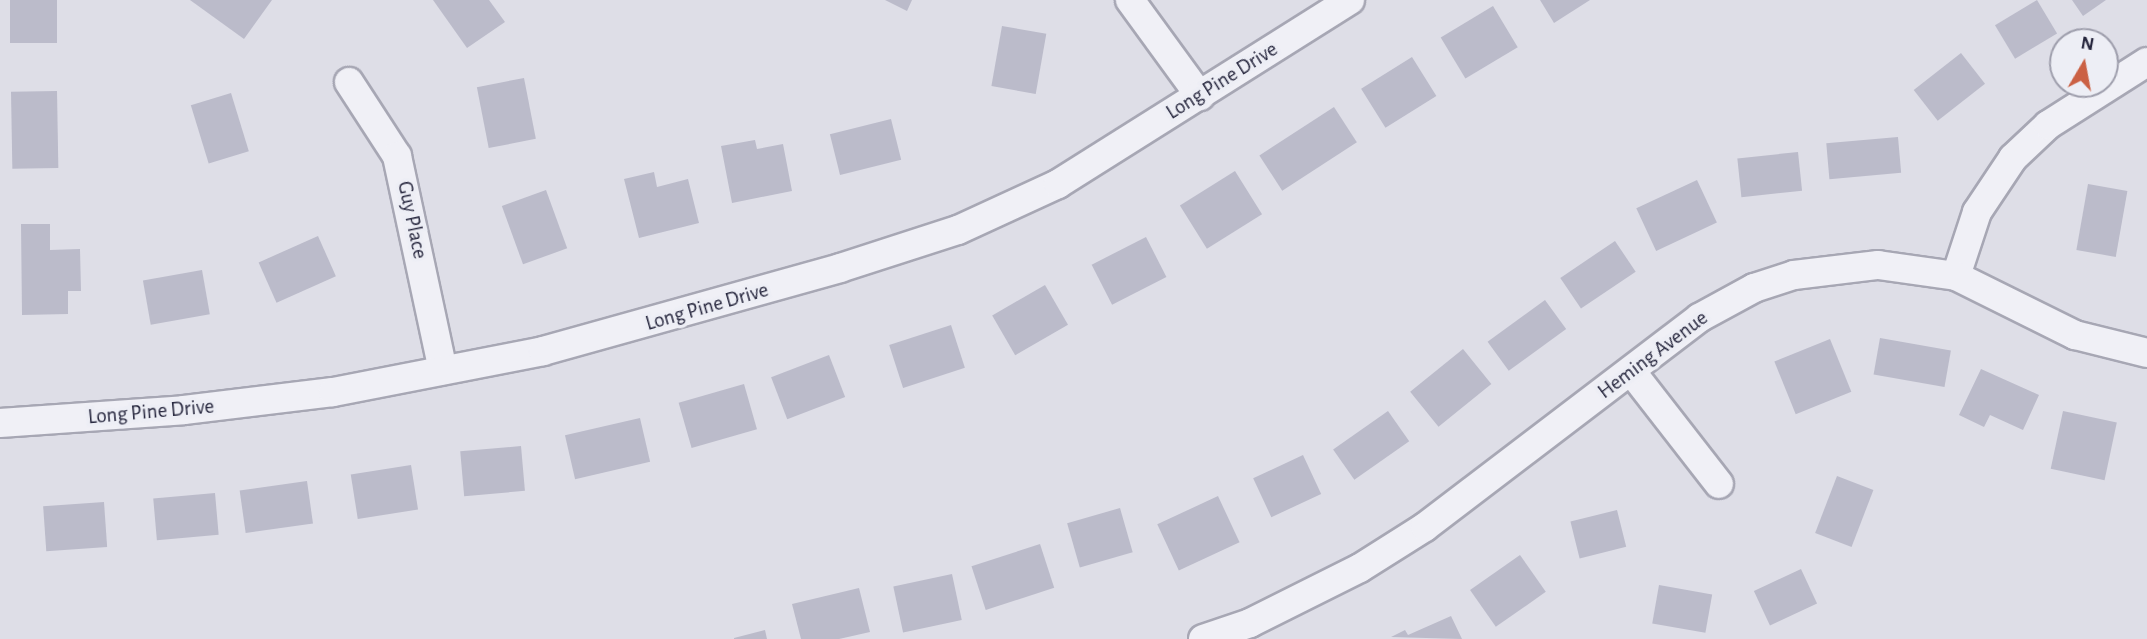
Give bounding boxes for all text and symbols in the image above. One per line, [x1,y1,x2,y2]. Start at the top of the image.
north arrow [2049,28,2119,98]
text: N [2079,33,2096,54]
street label: Long Pine Drive [1162,37,1282,125]
street label: Guy Place [392,179,432,261]
street label: Long Pine Drive [643,277,771,337]
street label: Heming Avenue [1593,305,1713,405]
street label: Long Pine Drive [87,394,215,430]

